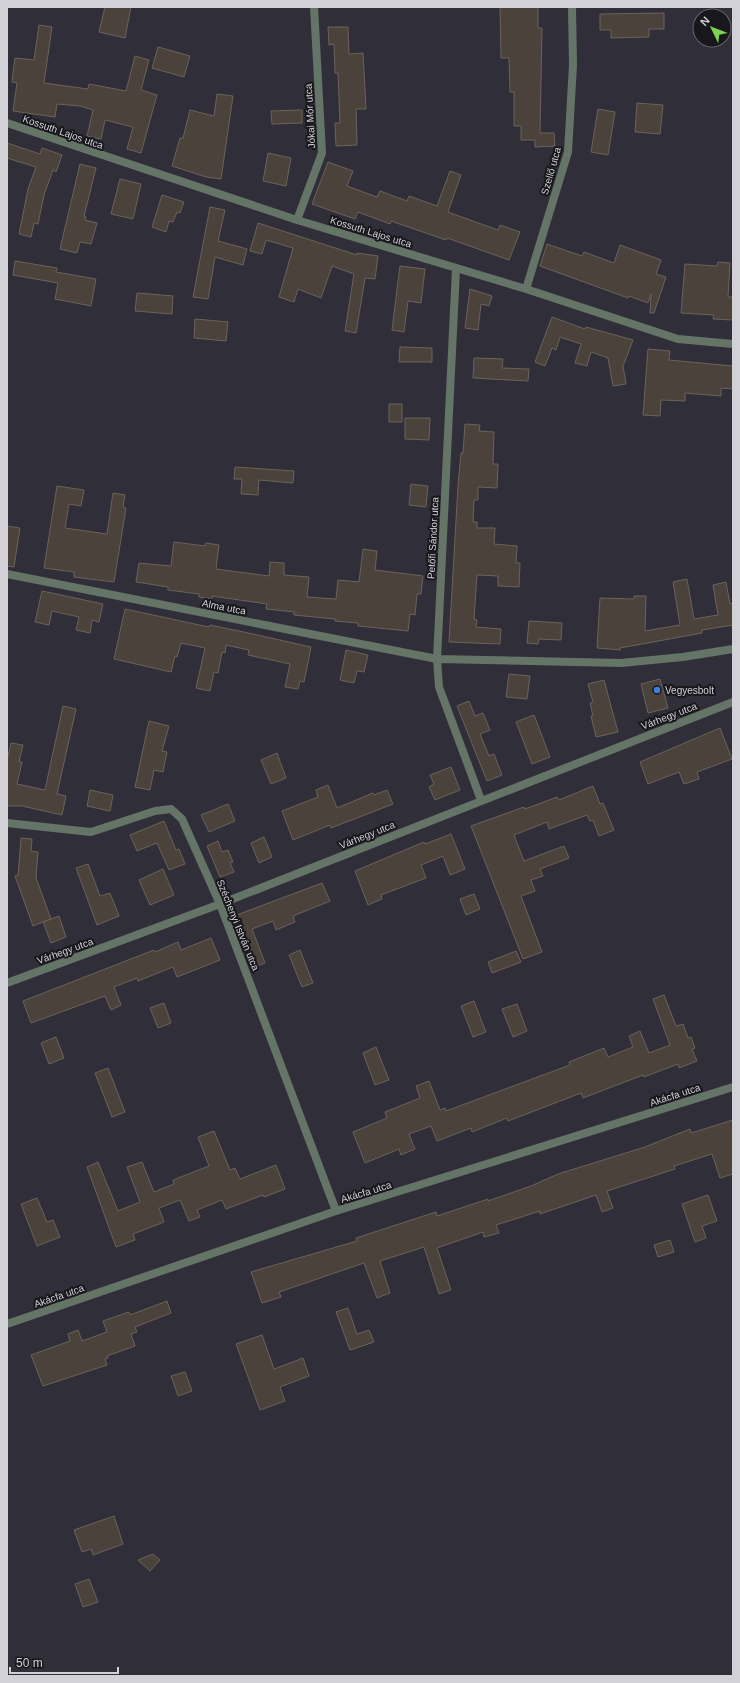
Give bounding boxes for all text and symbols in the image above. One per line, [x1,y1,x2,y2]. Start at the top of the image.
north arrow [692,8,732,48]
text: N [698,14,712,28]
street label: Jókai Mór utca [303,83,317,149]
street label: Kossuth Lajos utca [21,113,105,151]
street label: Szellő utca [539,146,563,196]
street label: Kossuth Lajos utca [329,214,413,250]
street label: Petőfi Sándor utca [425,496,441,579]
street label: Alma utca [201,597,247,617]
marker: Vegyesbolt [652,685,662,695]
place label: Vegyesbolt [665,685,714,696]
street label: Várhegy utca [640,700,699,732]
street label: Várhegy utca [338,819,397,851]
street label: Széchenyi István utca [215,878,261,973]
street label: Várhegy utca [35,936,95,966]
street label: Akácfa utca [648,1082,702,1108]
street label: Akácfa utca [339,1179,393,1205]
street label: Akácfa utca [33,1282,86,1310]
scale bar [10,1649,118,1675]
text: 50 m [16,1656,43,1670]

